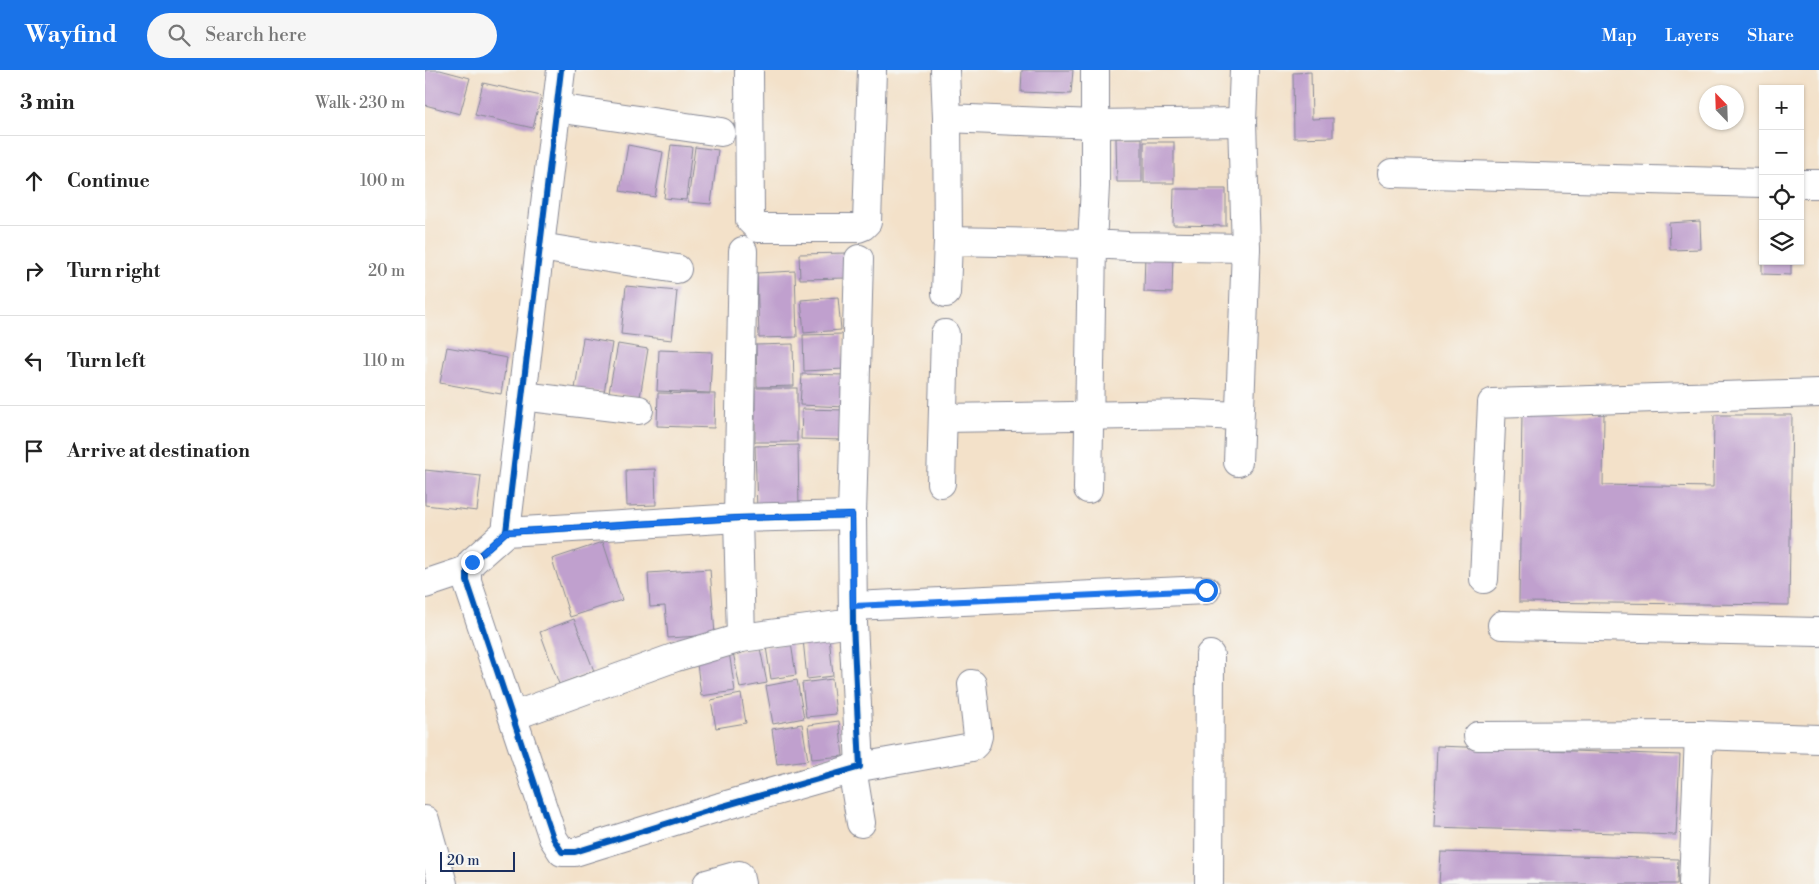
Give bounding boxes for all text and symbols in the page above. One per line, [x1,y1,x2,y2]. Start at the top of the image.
search box [147,13,497,58]
text: Wayfind [25,20,117,50]
icon: search [165,21,193,49]
text: Search here [205,23,307,47]
text: Map [1602,24,1637,47]
text: Layers [1665,24,1719,47]
text: Share [1747,24,1794,47]
north arrow [1699,85,1744,130]
map controls [1759,85,1804,265]
button: + [1759,85,1804,130]
text: 3 min [20,90,75,116]
text: Walk · 230 m [315,93,405,113]
button: − [1759,130,1804,175]
icon: ahead [20,167,48,195]
text: Continue [67,169,150,193]
text: 100 m [360,171,405,191]
button: locate [1759,175,1804,220]
button: layers [1759,220,1804,265]
icon: right [20,257,48,285]
text: Turn right [67,259,160,283]
text: 20 m [368,261,405,281]
icon: left [20,347,48,375]
text: Turn left [67,349,146,373]
text: 110 m [363,351,405,371]
icon: arrive [20,437,48,465]
text: Arrive at destination [67,439,250,463]
route end [461,551,484,574]
route start [1195,579,1218,602]
scale bar [440,849,515,872]
text: 20 m [447,852,479,870]

